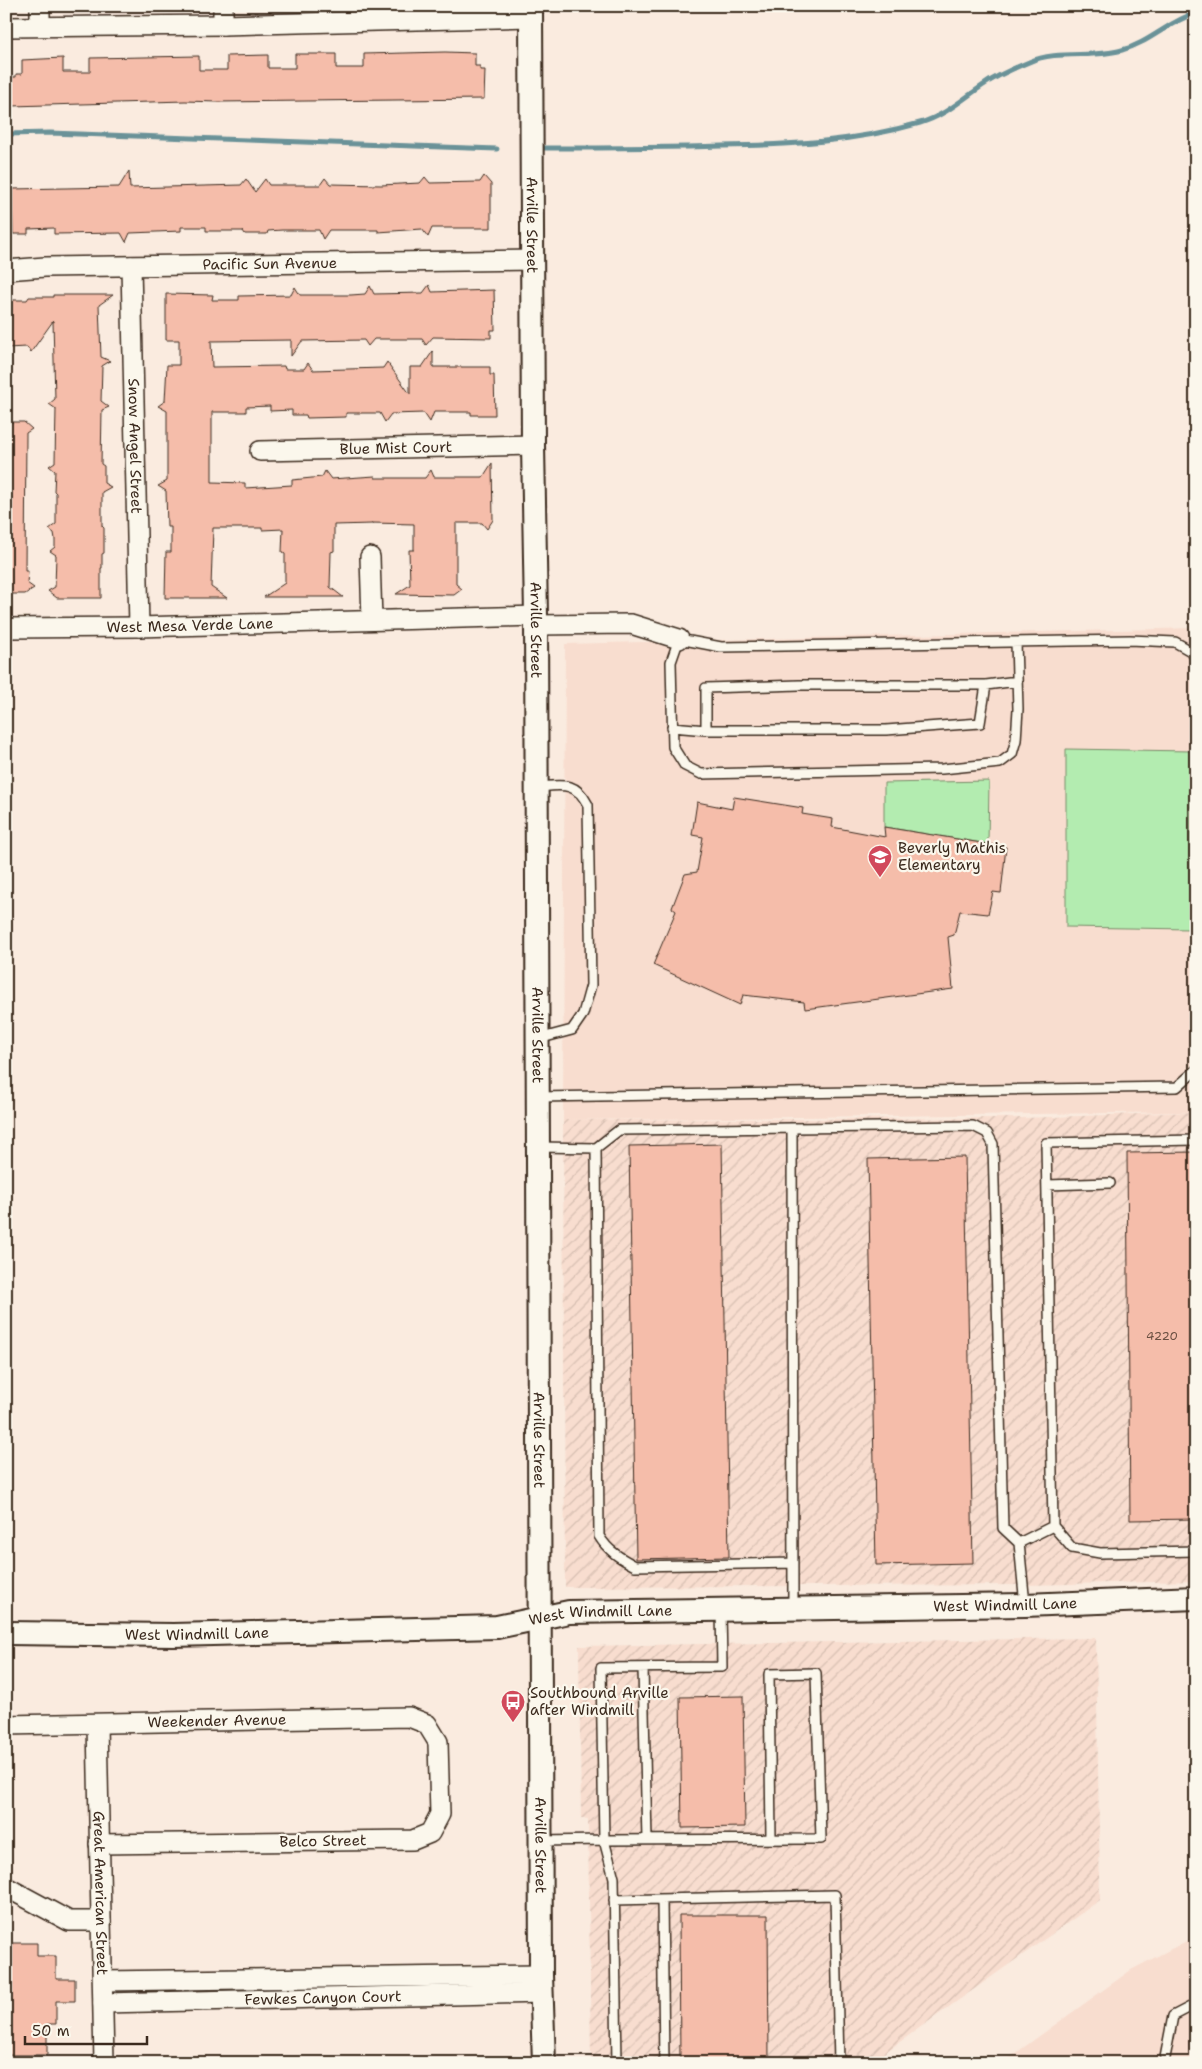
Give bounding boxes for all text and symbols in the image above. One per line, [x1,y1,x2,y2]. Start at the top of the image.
street label: Arville Street [522,177,542,273]
street label: Pacific Sun Avenue [202,253,337,275]
street label: Snow Angel Street [123,378,146,514]
street label: Blue Mist Court [339,437,452,459]
street label: Arville Street [525,582,546,678]
street label: West Mesa Verde Lane [106,613,274,637]
place label: Beverly Mathis Elementary [898,838,1006,875]
school or university icon: Beverly Mathis Elementary [867,844,893,878]
street label: Arville Street [527,987,548,1083]
house number: 4220 [1146,1328,1178,1344]
street label: Arville Street [529,1392,549,1488]
street label: West Windmill Lane [933,1593,1078,1616]
street label: West Windmill Lane [527,1600,673,1630]
street label: West Windmill Lane [125,1623,269,1645]
place label: Southbound Arville after Windmill [530,1683,669,1720]
bus stop icon: Southbound Arville after Windmill [500,1689,526,1723]
street label: Weekender Avenue [147,1709,287,1732]
street label: Arville Street [530,1797,551,1893]
street label: Great American Street [89,1811,112,1975]
street label: Belco Street [279,1830,367,1852]
street label: Fewkes Canyon Court [244,1986,402,2010]
scale bar [25,2014,148,2046]
text: 50 m [32,2021,70,2041]

